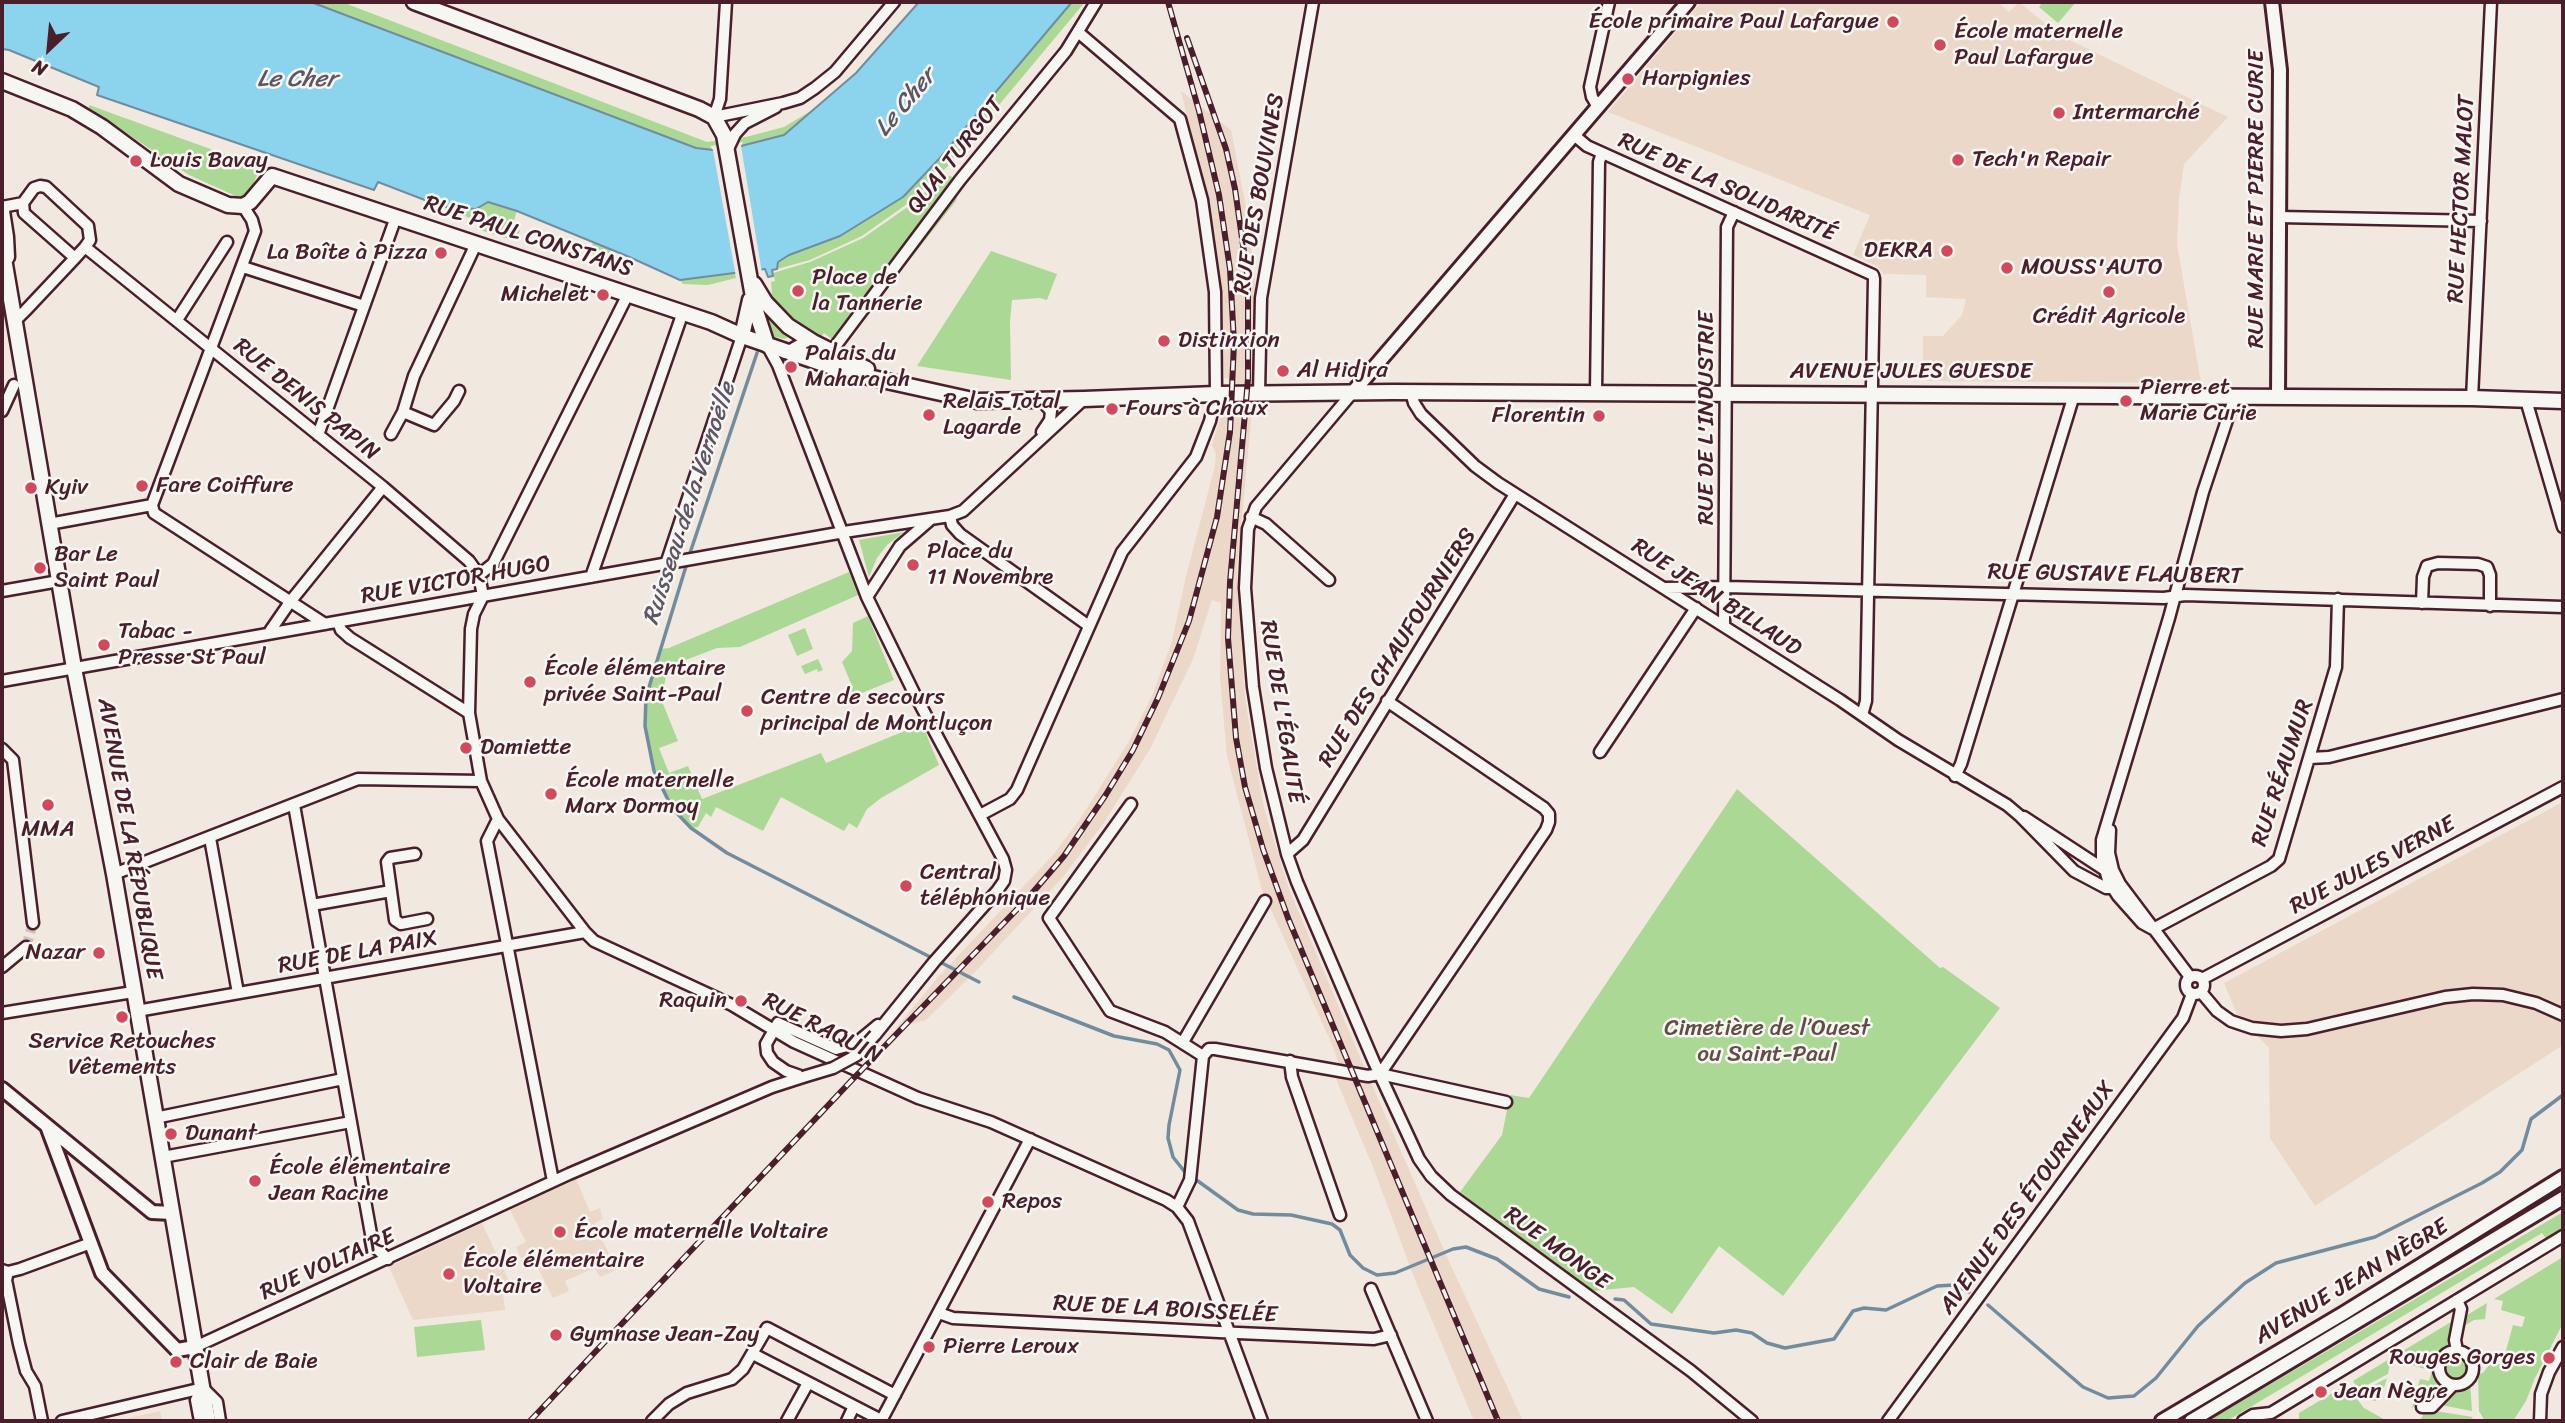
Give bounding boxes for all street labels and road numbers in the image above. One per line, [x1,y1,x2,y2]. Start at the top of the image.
street label: RUE MARIE ET PIERRE CURIE [2243,50,2271,348]
street label: RUE DES BOUVINES [1229,91,1291,297]
street label: QUAI TURGOT [902,92,1010,220]
street label: RUE HECTOR MALOT [2443,94,2481,304]
street label: RUE DE LA SOLIDARITÉ [1614,127,1840,249]
street label: RUE PAUL CONSTANS [420,190,636,284]
street label: RUE DE L'INDUSTRIE [1693,311,1721,525]
street label: RUE DENIS PAPIN [227,333,385,467]
street label: AVENUE JULES GUESDE [1790,358,2032,386]
street label: RUE DES CHAUFOURNIERS [1313,523,1483,773]
street label: RUE JEAN BILLAUD [1626,533,1806,663]
street label: RUE VICTOR HUGO [359,551,553,611]
street label: RUE GUSTAVE FLAUBERT [1987,559,2243,591]
street label: RUE DE L'ÉGALITÉ [1253,618,1309,806]
street label: AVENUE DE LA RÉPUBLIQUE [91,696,167,982]
street label: RUE RÉAUMUR [2246,696,2320,850]
street label: RUE JULES VERNE [2286,811,2460,921]
street label: RUE DE LA PAIX [276,925,440,981]
street label: RUE RAQUIN [758,987,886,1071]
street label: AVENUE DES ÉTOURNEAUX [1934,1076,2122,1320]
street label: RUE MONGE [1498,1201,1616,1297]
street label: AVENUE JEAN NÈGRE [2250,1213,2454,1351]
street label: RUE VOLTAIRE [256,1223,400,1307]
street label: RUE DE LA BOISSELÉE [1052,1290,1278,1330]

